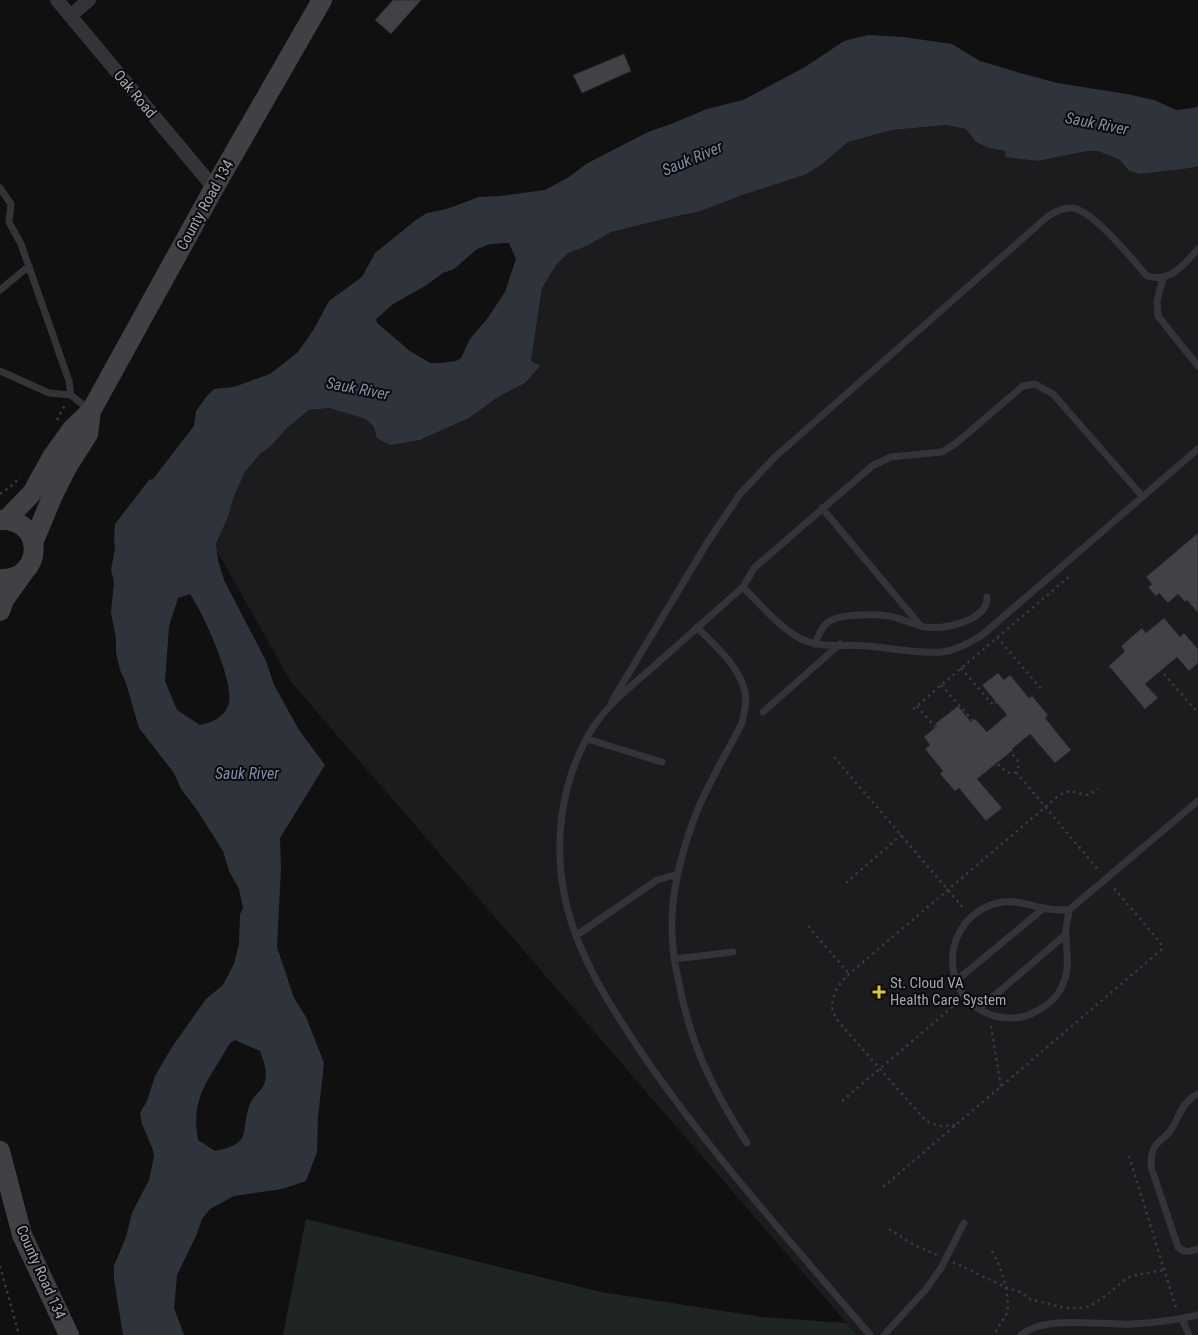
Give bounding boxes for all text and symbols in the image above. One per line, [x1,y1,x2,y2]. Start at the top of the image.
street label: Oak Road [110,67,160,121]
water label: Sauk River [1064,108,1131,139]
water label: Sauk River [659,137,727,180]
street label: County Road 134 [173,157,237,253]
water label: Sauk River [325,373,392,404]
water label: Sauk River [215,764,280,783]
place label: St. Cloud VA Health Care System [890,974,1006,1009]
marker: St. Cloud VA Health Care System [872,985,886,999]
street label: County Road 134 [12,1222,70,1322]

